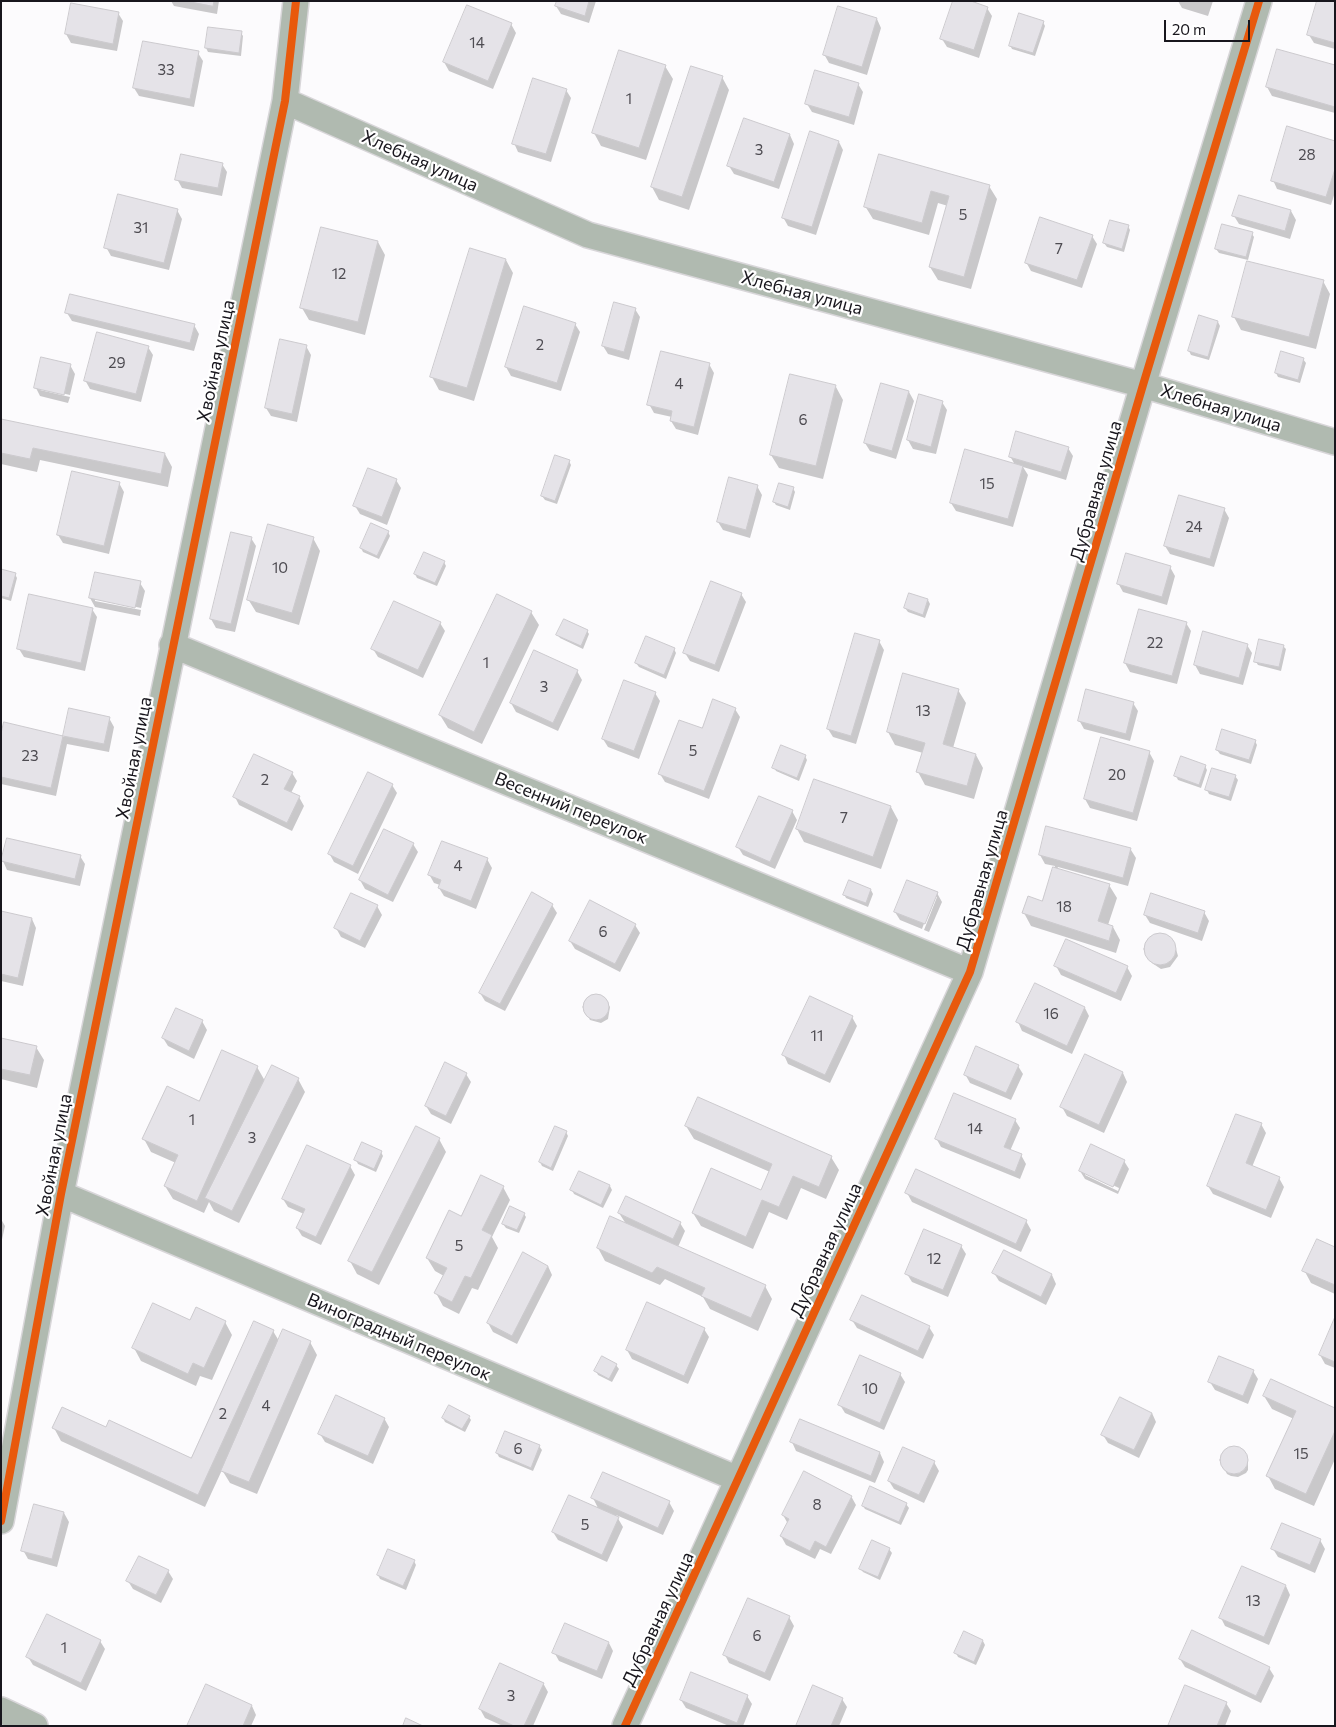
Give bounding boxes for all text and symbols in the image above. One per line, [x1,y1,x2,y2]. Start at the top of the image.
scale bar [1166,10,1252,42]
text: 20 m [1172,20,1206,38]
house number: 14 [469,34,485,52]
house number: 33 [157,61,175,79]
house number: 1 [626,90,632,108]
street label: Хлебная улица [359,126,481,196]
house number: 3 [755,141,763,159]
house number: 28 [1298,146,1316,164]
house number: 5 [959,206,967,224]
house number: 31 [134,219,148,237]
house number: 7 [1055,240,1063,258]
house number: 12 [332,265,346,283]
street label: Хлебная улица [739,266,865,320]
street label: Хвойная улица [192,298,240,424]
house number: 2 [536,336,544,354]
house number: 29 [108,354,126,372]
house number: 4 [675,375,683,393]
street label: Хлебная улица [1158,379,1284,437]
house number: 6 [798,411,808,429]
street label: Дубравная улица [1066,418,1126,564]
house number: 15 [979,475,995,493]
house number: 24 [1185,518,1203,536]
house number: 10 [272,559,288,577]
house number: 22 [1147,634,1163,652]
house number: 1 [483,654,489,672]
house number: 3 [540,678,548,696]
street label: Хвойная улица [112,695,156,821]
house number: 13 [916,702,930,720]
house number: 5 [689,742,697,760]
house number: 23 [22,747,38,765]
house number: 20 [1108,766,1126,784]
street label: Весенний переулок [491,767,651,849]
house number: 2 [261,771,269,789]
street label: Дубравная улица [952,807,1012,953]
house number: 7 [840,809,848,827]
house number: 4 [454,857,462,875]
house number: 18 [1056,898,1072,916]
house number: 6 [598,923,608,941]
house number: 16 [1043,1005,1059,1023]
house number: 11 [811,1027,823,1045]
street label: Хвойная улица [32,1092,76,1218]
house number: 1 [189,1111,195,1129]
house number: 14 [967,1120,983,1138]
house number: 3 [248,1129,256,1147]
street label: Дубравная улица [785,1180,867,1320]
house number: 5 [455,1237,463,1255]
house number: 12 [927,1250,941,1268]
street label: Виноградный переулок [304,1289,494,1385]
house number: 10 [862,1380,878,1398]
house number: 4 [262,1397,270,1415]
house number: 2 [219,1405,227,1423]
house number: 6 [513,1440,523,1458]
house number: 15 [1293,1445,1309,1463]
house number: 8 [812,1496,822,1514]
house number: 5 [581,1516,589,1534]
street label: Дубравная улица [617,1549,699,1689]
house number: 13 [1246,1592,1260,1610]
house number: 6 [752,1627,762,1645]
house number: 1 [61,1639,67,1657]
house number: 3 [507,1687,515,1705]

